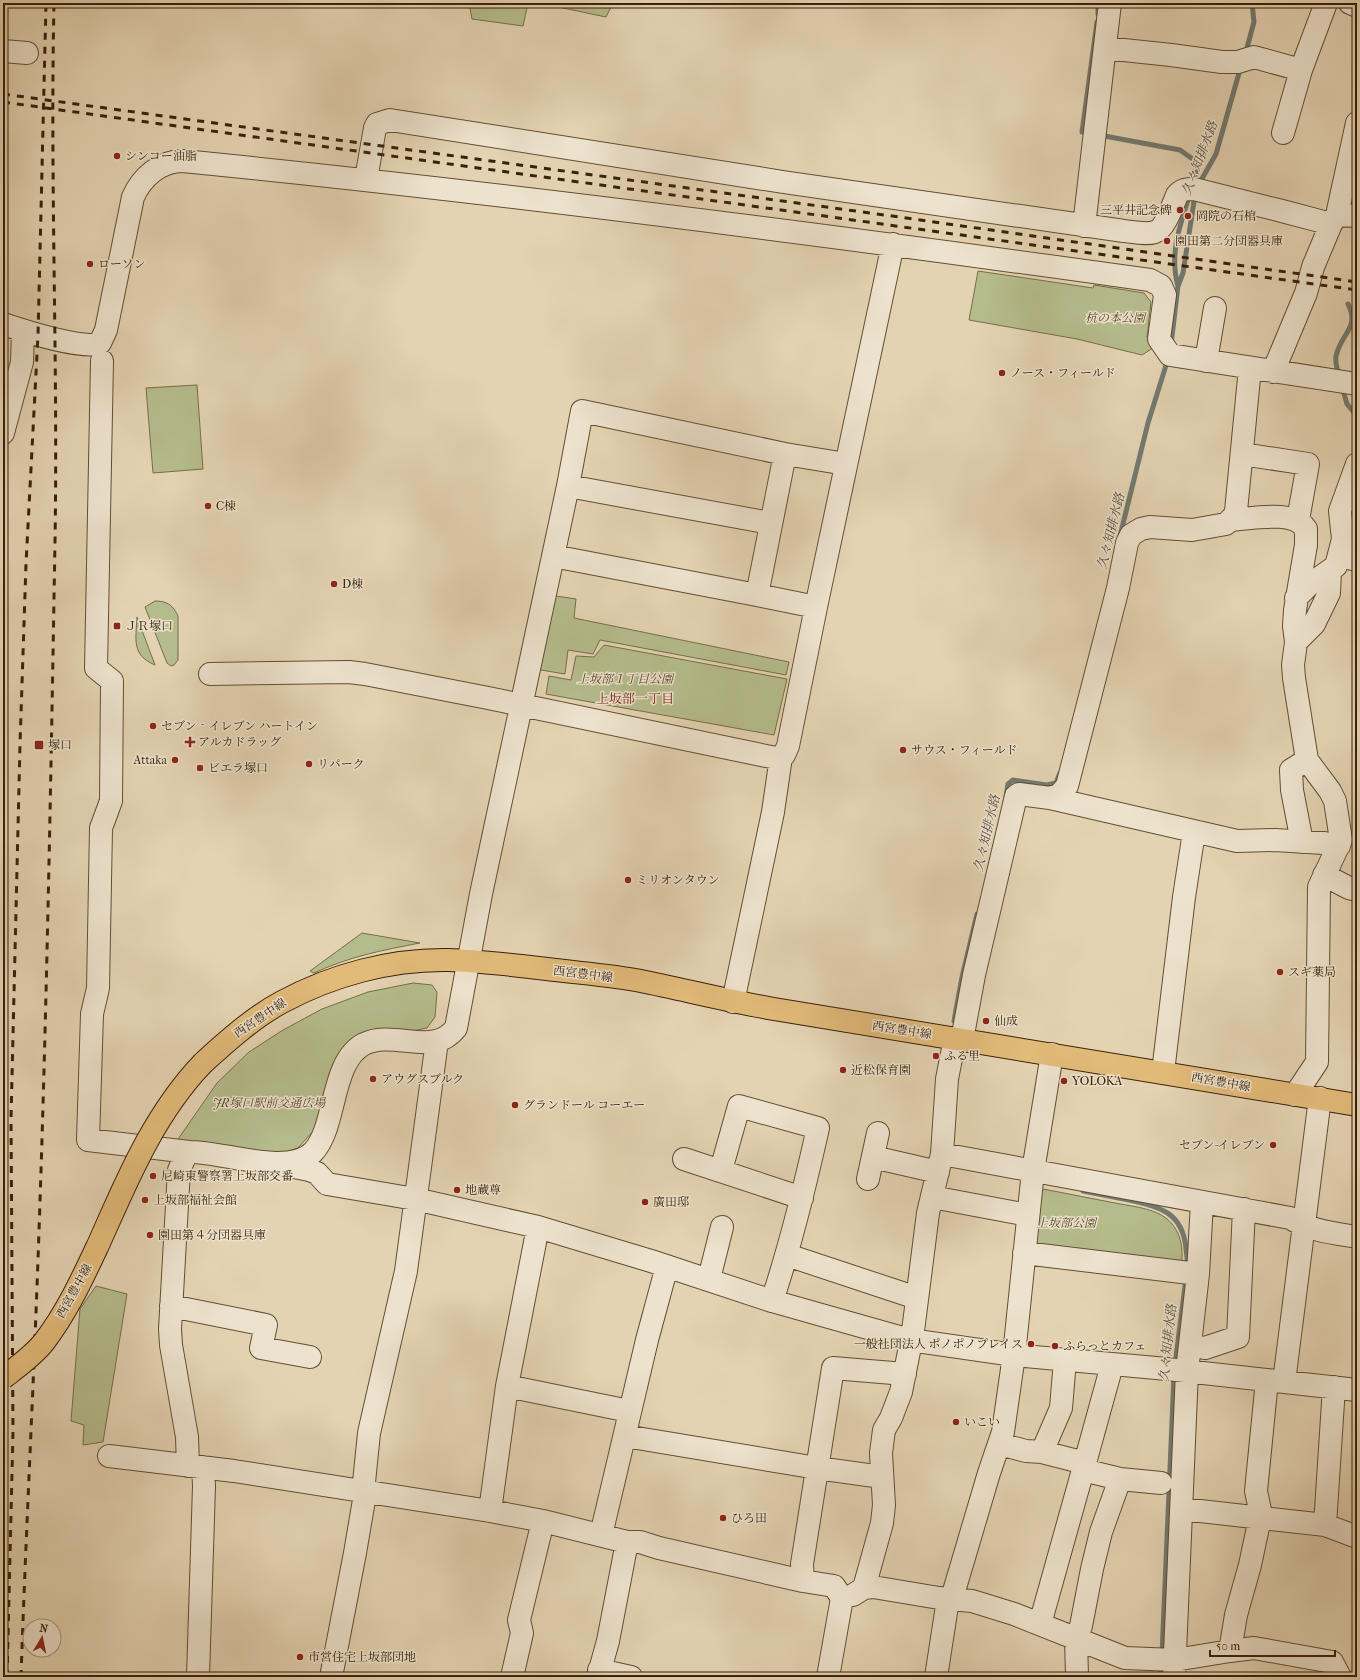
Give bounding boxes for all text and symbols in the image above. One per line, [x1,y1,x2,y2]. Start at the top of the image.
water label: 久々知排水路 [1178,118,1221,197]
place label: シンコー油脂 [125,149,197,163]
marker: シンコー油脂 [112,151,122,161]
place label: 三平井記念碑 [1100,203,1172,217]
marker: 三平井記念碑 [1175,205,1185,215]
place label: 岡院の石棺 [1196,209,1256,223]
marker: 岡院の石棺 [1183,211,1193,221]
place label: 園田第二分団器具庫 [1175,234,1283,248]
marker: 園田第二分団器具庫 [1162,236,1172,246]
place label: ローソン [98,257,146,271]
marker: ローソン [85,259,95,269]
park label: 杭の本公園 [1085,311,1147,325]
place label: ノース・フィールド [1010,366,1116,380]
marker: ノース・フィールド [997,368,1007,378]
water label: 久々知排水路 [1094,491,1127,571]
place label: C棟 [216,499,236,513]
marker: C棟 [203,501,213,511]
place label: D棟 [342,577,363,591]
marker: D棟 [329,579,339,589]
place label: ＪＲ塚口 [125,619,173,633]
marker: ＪＲ塚口 [112,621,122,631]
park label: 上坂部１丁目公園 [577,672,675,686]
district label: 上坂部一丁目 [596,691,674,706]
place label: セブン‐イレブン ハートイン [161,719,318,733]
marker: セブン‐イレブン ハートイン [148,721,158,731]
place label: アルカドラッグ [198,735,281,749]
marker: アルカドラッグ [185,737,195,747]
place label: 塚口 [48,738,72,752]
marker: 塚口 [33,739,45,751]
place label: サウス・フィールド [911,743,1017,757]
marker: サウス・フィールド [898,745,908,755]
place label: Attaka [133,753,167,767]
marker: Attaka [170,755,180,765]
place label: リパーク [317,757,365,771]
marker: リパーク [304,759,314,769]
place label: ビエラ塚口 [208,761,268,775]
marker: ビエラ塚口 [195,763,205,773]
water label: 久々知排水路 [970,792,1003,873]
place label: ミリオンタウン [636,873,719,887]
marker: ミリオンタウン [623,875,633,885]
street label: 西宮豊中線 [552,963,614,985]
place label: スギ薬局 [1288,965,1336,979]
marker: スギ薬局 [1275,967,1285,977]
street label: 西宮豊中線 [231,995,289,1041]
place label: 仙成 [994,1014,1018,1028]
marker: 仙成 [981,1016,991,1026]
street label: 西宮豊中線 [871,1018,933,1042]
place label: ふる里 [944,1049,980,1063]
marker: ふる里 [931,1051,941,1061]
place label: 近松保育園 [851,1063,911,1077]
marker: 近松保育園 [838,1065,848,1075]
street label: 西宮豊中線 [1190,1070,1252,1094]
place label: アウグスブルク [381,1072,464,1086]
marker: アウグスブルク [368,1074,378,1084]
place label: YOLOKA [1071,1074,1123,1088]
marker: YOLOKA [1059,1076,1069,1086]
park label: JR塚口駅前交通広場 [213,1096,326,1110]
place label: グランドール コーエー [523,1098,645,1112]
marker: グランドール コーエー [510,1100,520,1110]
place label: セブン-イレブン [1179,1138,1265,1152]
marker: セブン-イレブン [1268,1140,1278,1150]
place label: 尼崎東警察署上坂部交番 [161,1169,293,1183]
marker: 尼崎東警察署上坂部交番 [148,1171,158,1181]
place label: 地蔵尊 [465,1183,501,1197]
marker: 地蔵尊 [452,1185,462,1195]
place label: 上坂部福祉会館 [153,1193,237,1207]
marker: 上坂部福祉会館 [140,1195,150,1205]
place label: 廣田邸 [653,1195,689,1209]
marker: 廣田邸 [640,1197,650,1207]
park label: 上坂部公園 [1036,1216,1098,1230]
place label: 園田第４分団器具庫 [158,1228,266,1242]
marker: 園田第４分団器具庫 [145,1230,155,1240]
street label: 西宮豊中線 [53,1261,95,1321]
water label: 久々知排水路 [1156,1302,1179,1383]
place label: 一般社団法人 ポノポノプレイス [854,1337,1023,1351]
marker: 一般社団法人 ポノポノプレイス [1026,1339,1036,1349]
place label: ふらっとカフェ [1063,1339,1146,1353]
marker: ふらっとカフェ [1050,1341,1060,1351]
place label: いこい [964,1415,1000,1429]
marker: いこい [951,1417,961,1427]
place label: ひろ田 [731,1511,767,1525]
marker: ひろ田 [718,1513,728,1523]
north arrow [22,1618,62,1658]
text: N [38,1622,50,1636]
scale bar [1210,1632,1335,1658]
text: 50 m [1216,1639,1240,1653]
place label: 市営住宅上坂部団地 [308,1650,416,1664]
marker: 市営住宅上坂部団地 [295,1652,305,1662]

